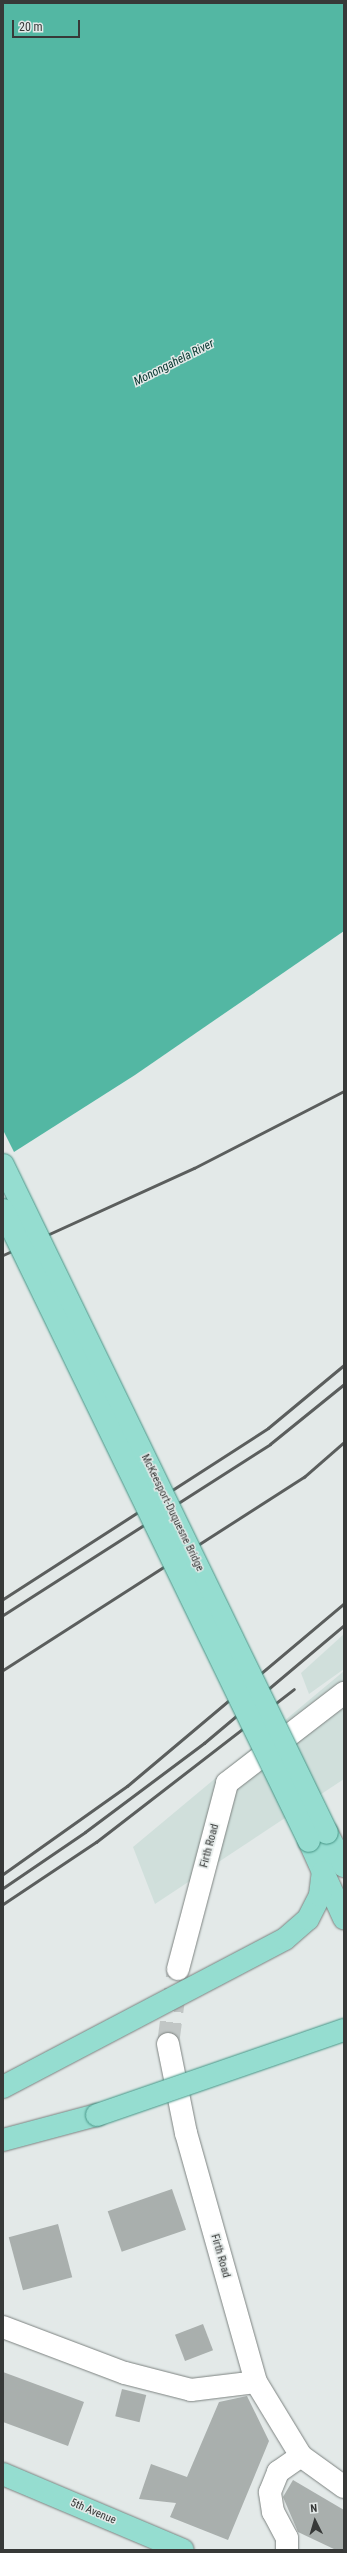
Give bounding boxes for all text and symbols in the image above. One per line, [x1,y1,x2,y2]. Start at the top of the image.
scale bar [14,12,82,38]
text: 20 m [19,20,43,34]
water label: Monongahela River [132,337,216,389]
street label: McKeesport-Duquesne Bridge [138,1452,206,1574]
street label: Firth Road [198,1823,222,1869]
street label: Firth Road [208,2233,232,2279]
street label: 5th Avenue [68,2497,118,2527]
north arrow [295,2501,335,2541]
text: N [310,2502,318,2515]

